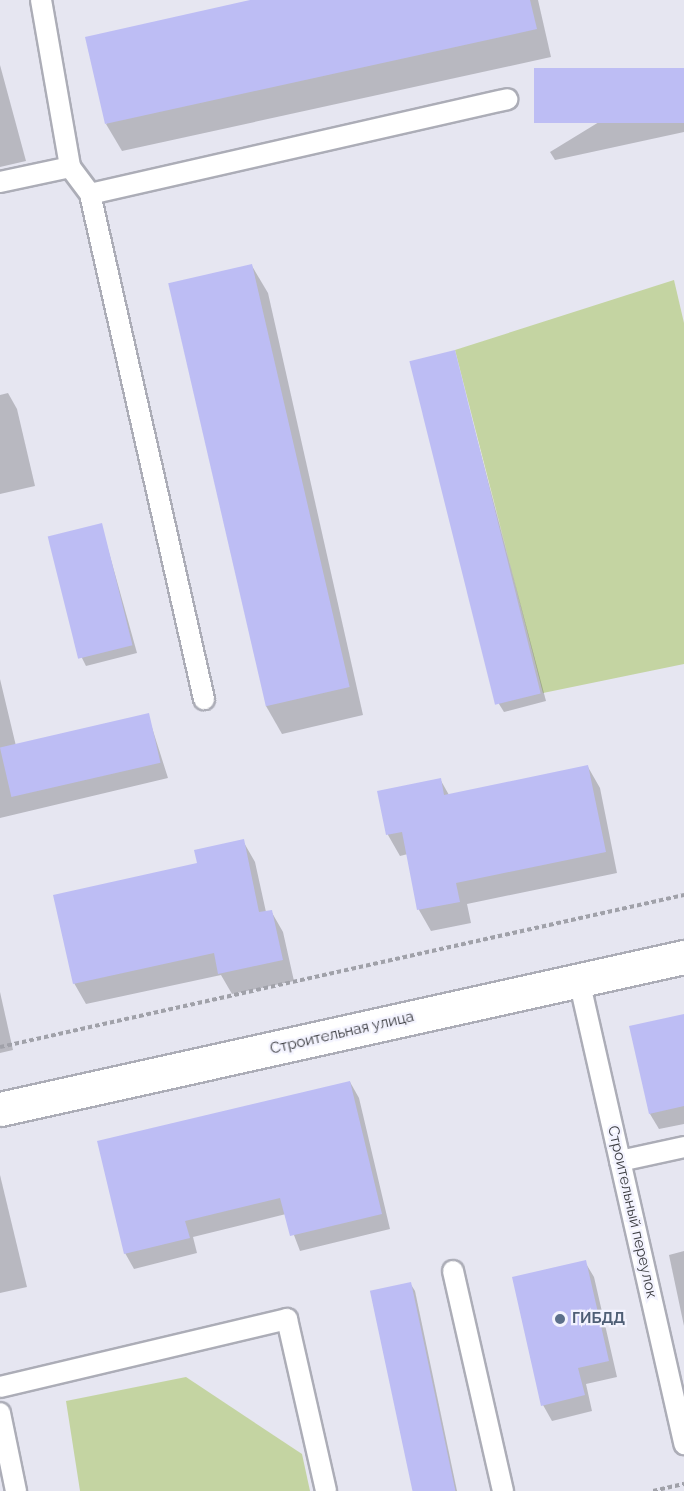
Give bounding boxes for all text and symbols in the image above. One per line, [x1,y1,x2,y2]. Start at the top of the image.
street label: Строительная улица [268,1008,416,1058]
street label: Строительный переулок [603,1124,661,1300]
place label: ГИБДД [572,1310,625,1328]
marker: ГИБДД [553,1312,567,1326]

